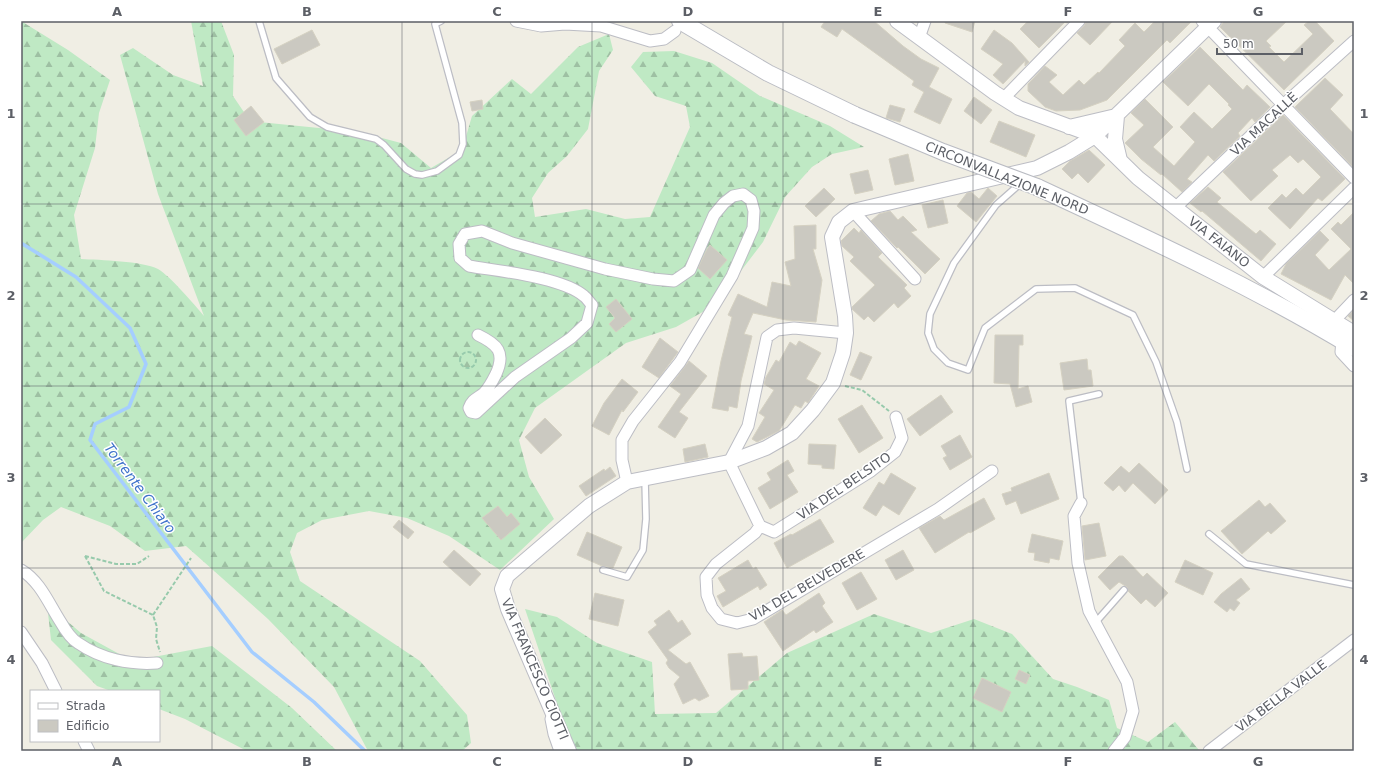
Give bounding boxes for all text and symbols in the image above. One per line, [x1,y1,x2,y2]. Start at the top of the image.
text: A [112,4,122,19]
text: B [302,4,312,19]
text: C [492,4,502,19]
text: D [683,4,694,19]
text: E [874,4,882,19]
text: F [1064,4,1072,19]
text: G [1253,4,1263,19]
scale bar [1217,30,1302,56]
text: 50 m [1223,37,1254,51]
street label: VIA MACALLÈ [1227,89,1301,159]
text: 1 [6,106,16,121]
text: 1 [1359,106,1369,121]
street label: CIRCONVALLAZIONE NORD [923,138,1091,218]
street label: VIA FAIANO [1185,213,1253,271]
text: 2 [6,288,16,303]
text: 2 [1359,288,1369,303]
water label: Torrente Chiaro [101,440,179,536]
street label: VIA DEL BELSITO [794,449,894,523]
text: 3 [6,470,16,485]
text: 3 [1359,470,1369,485]
street label: VIA DEL BELVEDERE [747,546,867,624]
street label: VIA FRANCESCO CIOTTI [498,596,572,742]
text: 4 [6,652,16,667]
text: 4 [1359,652,1369,667]
street label: VIA BELLA VALLE [1232,657,1330,735]
legend [30,690,160,742]
text: Strada [66,699,106,713]
text: Edificio [66,719,109,733]
text: A [112,754,122,769]
text: B [302,754,312,769]
text: C [492,754,502,769]
text: D [683,754,694,769]
text: E [874,754,882,769]
text: F [1064,754,1072,769]
text: G [1253,754,1263,769]

